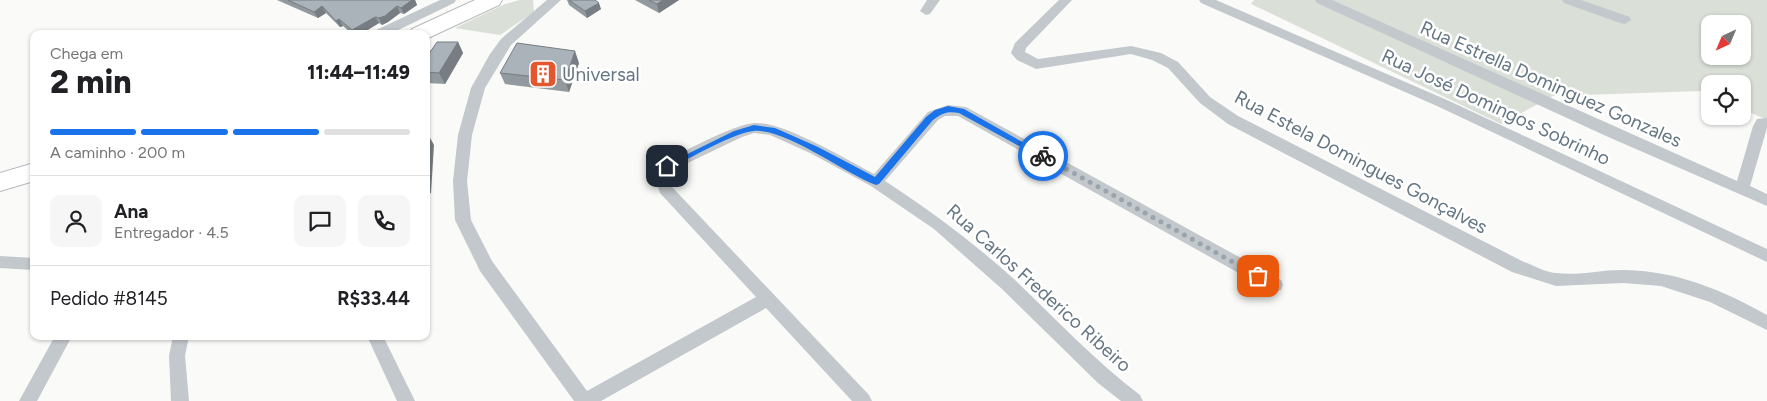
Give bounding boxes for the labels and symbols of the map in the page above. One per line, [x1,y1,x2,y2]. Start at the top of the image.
north arrow [1701,15,1751,65]
street label: Rua Estrella Dominguez Gonzales [1417,16,1685,152]
street label: Rua José Domingos Sobrinho [1378,44,1614,170]
building icon: Universal [528,59,558,89]
place label: Universal [562,63,640,86]
street label: Rua Estela Domingues Gonçalves [1231,85,1492,239]
courier [1018,131,1068,181]
pin [646,145,688,187]
street label: Rua Carlos Frederico Ribeiro [942,199,1136,377]
pin [1237,255,1279,297]

